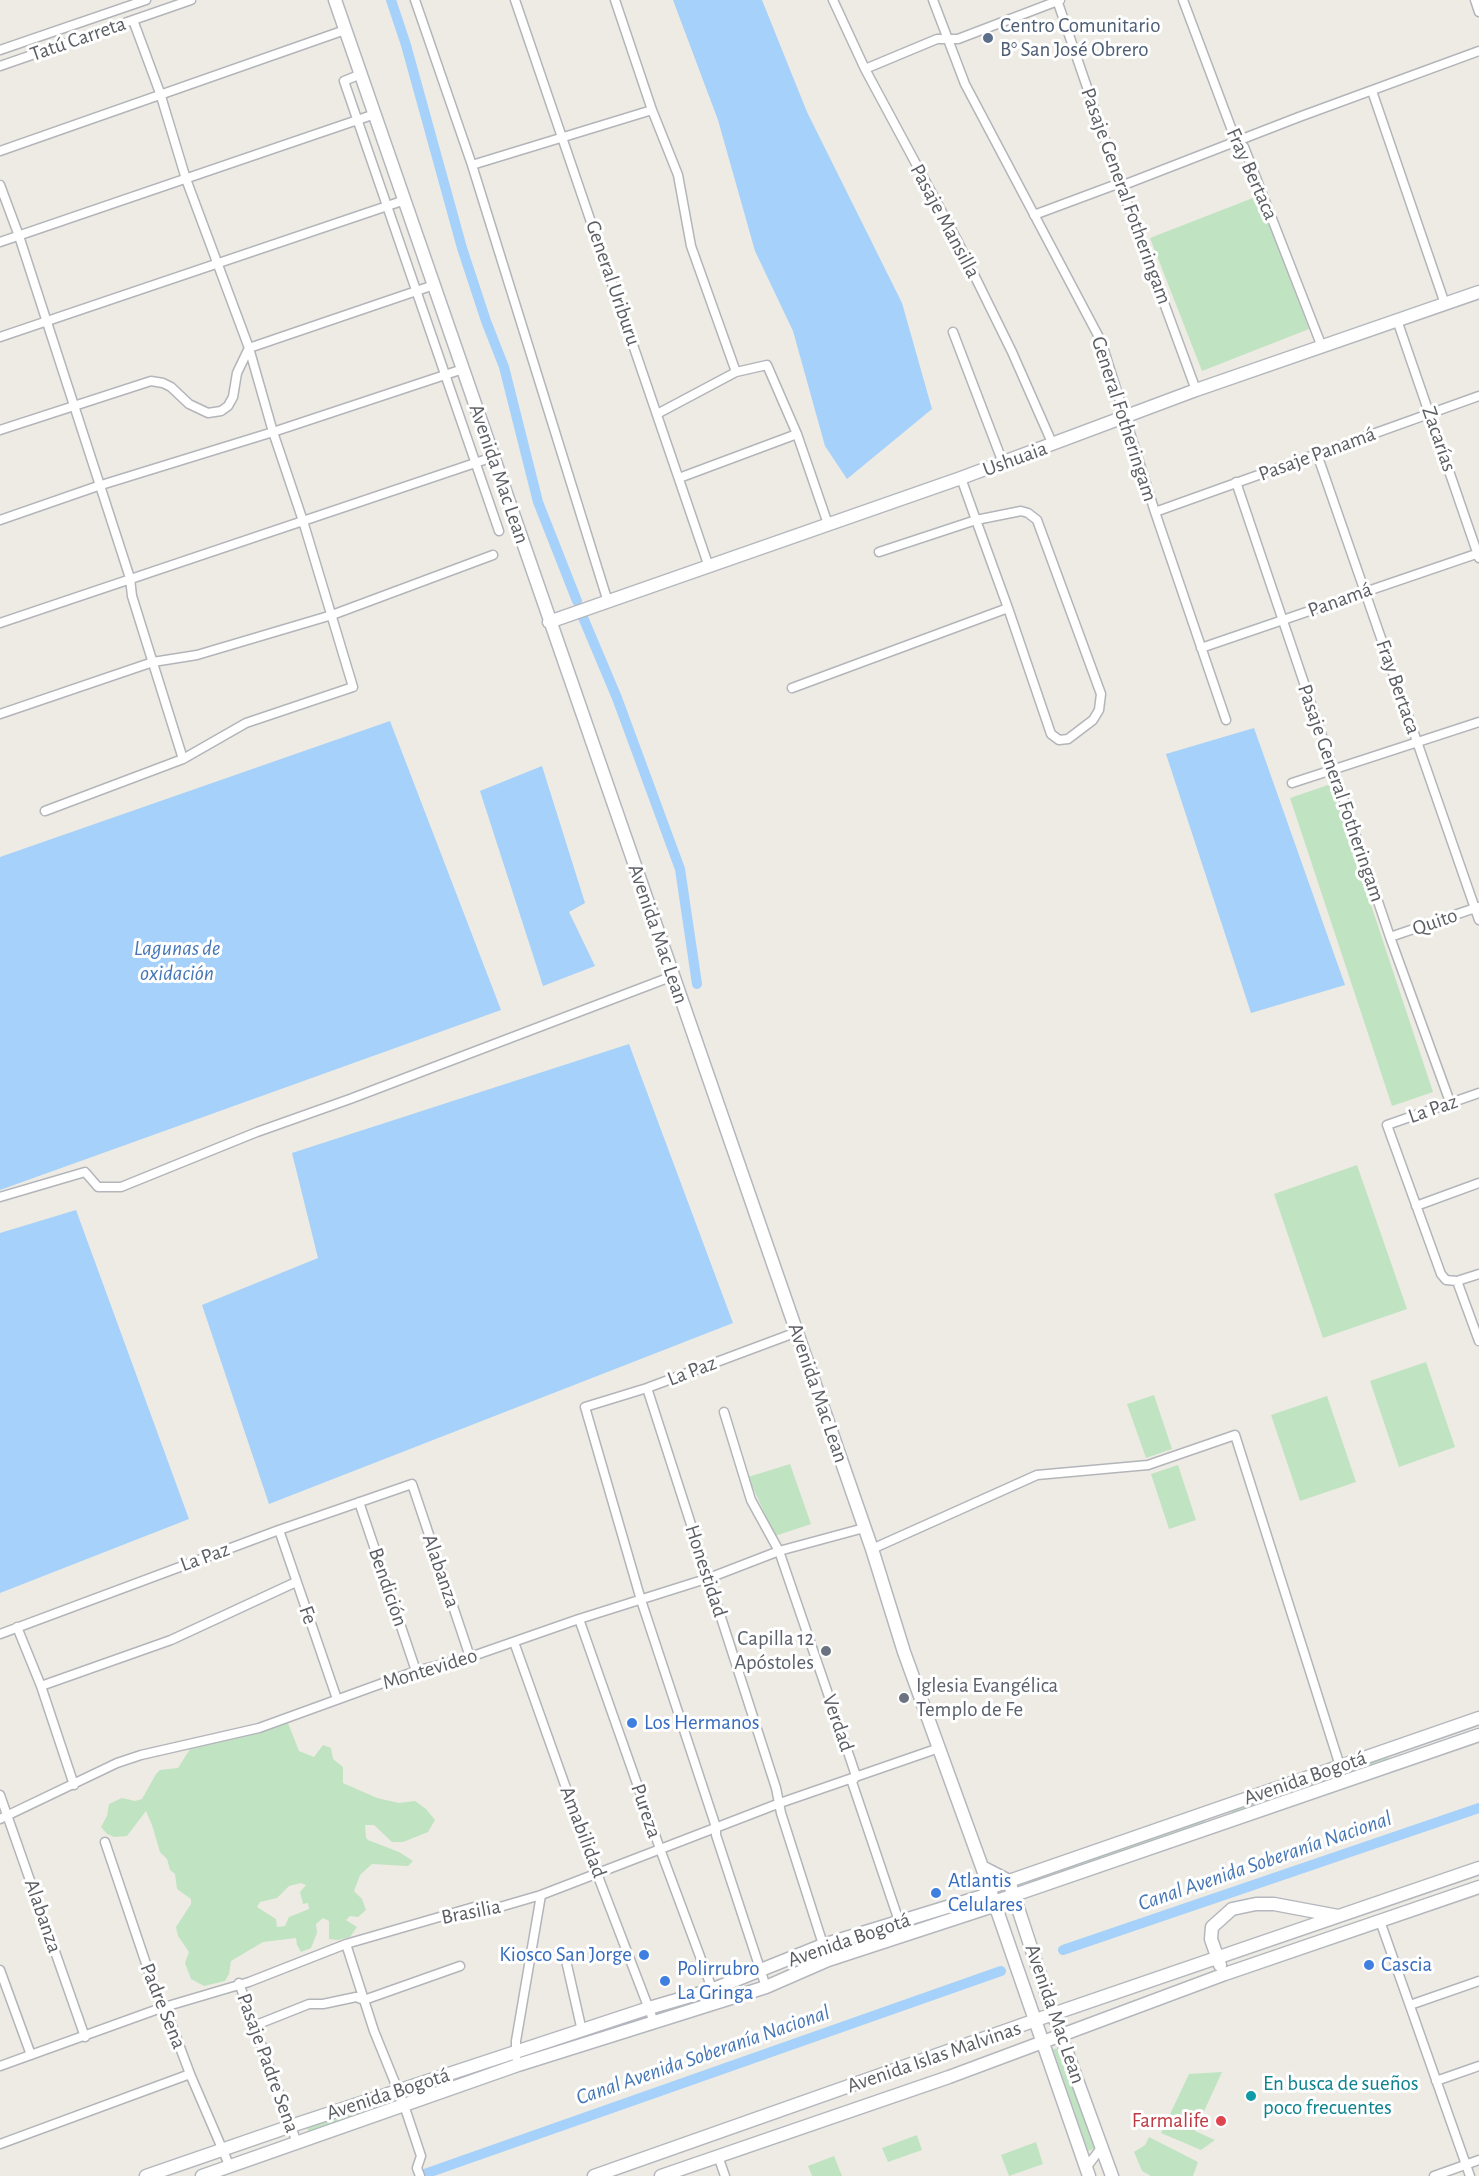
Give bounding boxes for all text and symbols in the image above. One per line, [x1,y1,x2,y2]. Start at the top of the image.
street label: Tatú Carreta [27,11,129,67]
place label: Centro Comunitario B° San José Obrero [1000,13,1160,63]
marker: Centro Comunitario B° San José Obrero [981,31,995,45]
street label: Pasaje General Fotheringam [1075,84,1177,308]
street label: Fray Bertaca [1221,124,1283,224]
street label: Pasaje Mansilla [904,160,986,282]
street label: General Uriburu [580,217,646,349]
street label: General Fotheringam [1085,333,1163,505]
street label: Avenida Mac Lean [463,401,535,547]
street label: Zacarías [1416,403,1462,475]
street label: Pasaje Panamá [1255,421,1379,487]
street label: Ushuaia [979,436,1051,482]
street label: Panamá [1304,577,1376,623]
street label: Fray Bertaca [1370,636,1426,738]
street label: Pasaje General Fotheringam [1292,681,1390,905]
street label: Avenida Mac Lean [622,861,694,1007]
street label: Quito [1409,903,1461,941]
water label: Lagunas de oxidación [134,935,220,986]
street label: La Paz [1405,1089,1461,1129]
street label: Avenida Mac Lean [782,1320,854,1466]
street label: La Paz [664,1350,720,1392]
street label: Honestidad [679,1522,733,1620]
street label: Alabanza [417,1531,465,1611]
street label: La Paz [177,1537,233,1577]
street label: Bendición [363,1544,413,1630]
street label: Fe [293,1602,323,1628]
place label: Capilla 12 Apóstoles [734,1626,814,1676]
street label: Montevideo [379,1643,481,1695]
marker: Capilla 12 Apóstoles [819,1644,833,1658]
place label: Iglesia Evangélica Templo de Fe [916,1673,1058,1723]
street label: Verdad [817,1691,859,1755]
marker: Iglesia Evangélica Templo de Fe [897,1691,911,1705]
place label: Los Hermanos [644,1710,760,1736]
marker: Los Hermanos [625,1716,639,1730]
street label: Avenida Bogotá [1240,1745,1370,1811]
street label: Pureza [625,1780,667,1842]
street label: Amabilidad [554,1783,612,1881]
water label: Canal Avenida Soberanía Nacional [1135,1805,1395,1917]
place label: Atlantis Celulares [948,1868,1023,1918]
street label: Alabanza [19,1876,67,1956]
marker: Atlantis Celulares [929,1886,943,1900]
street label: Brasilia [439,1894,503,1930]
street label: Avenida Bogotá [784,1907,914,1973]
street label: Avenida Mac Lean [1019,1941,1091,2087]
place label: Kiosco San Jorge [499,1942,632,1968]
marker: Kiosco San Jorge [637,1948,651,1962]
place label: Cascia [1381,1952,1432,1978]
place label: Polirrubro La Gringa [677,1956,760,2006]
marker: Cascia [1362,1958,1376,1972]
street label: Padre Sena [134,1959,192,2053]
marker: Polirrubro La Gringa [658,1974,672,1988]
street label: Pasaje Padre Sena [231,1990,305,2136]
water label: Canal Avenida Soberanía Nacional [573,1999,833,2111]
street label: Avenida Islas Malvinas [844,2015,1024,2099]
street label: Avenida Bogotá [323,2062,453,2126]
place label: En busca de sueños poco frecuentes [1263,2071,1419,2121]
marker: En busca de sueños poco frecuentes [1244,2089,1258,2103]
place label: Farmalife [1132,2108,1209,2134]
marker: Farmalife [1214,2114,1228,2128]

